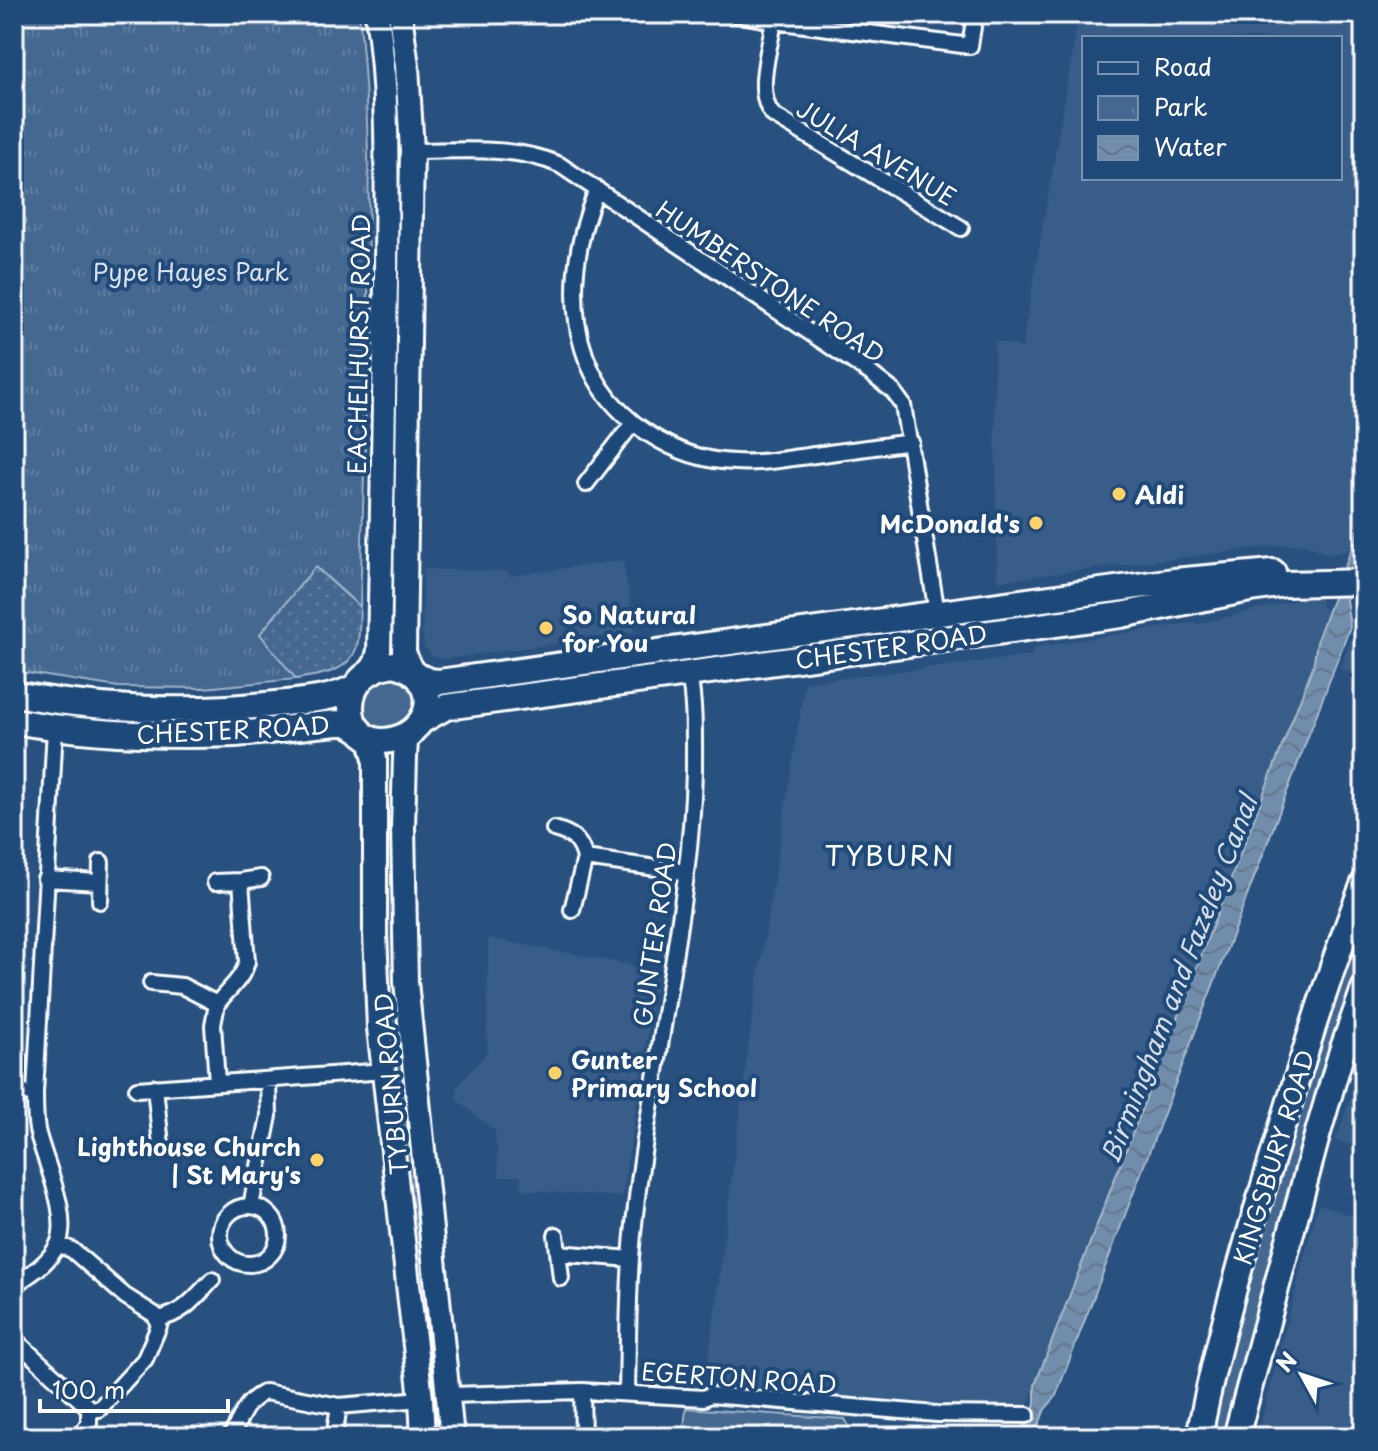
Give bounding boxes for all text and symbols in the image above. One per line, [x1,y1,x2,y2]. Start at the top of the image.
legend [1082,36,1342,180]
text: Road [1154,48,1212,84]
text: Park [1154,88,1208,124]
street label: JULIA AVENUE [790,90,964,214]
text: Water [1154,128,1227,164]
street label: HUMBERSTONE ROAD [649,191,893,371]
street label: EACHELHURST ROAD [338,213,378,475]
park label: Pype Hayes Park [93,253,289,289]
place label: Aldi [1135,476,1184,512]
marker: Aldi [1110,485,1128,503]
place label: McDonald's [880,505,1020,541]
marker: McDonald's [1027,514,1045,532]
place label: So Natural for You [562,596,696,660]
street label: CHESTER ROAD [793,615,989,677]
marker: So Natural for You [537,619,555,637]
street label: CHESTER ROAD [136,706,330,752]
water label: Birmingham and Fazeley Canal [1090,786,1268,1169]
district label: TYBURN [824,833,956,876]
street label: GUNTER ROAD [623,839,685,1029]
street label: TYBURN ROAD [364,992,416,1176]
place label: Gunter Primary School [571,1041,757,1105]
street label: KINGSBURY ROAD [1223,1045,1323,1269]
marker: Gunter Primary School [546,1064,564,1082]
place label: Lighthouse Church | St Mary's [77,1128,301,1192]
marker: Lighthouse Church | St Mary's [308,1151,326,1169]
north arrow [1262,1335,1342,1415]
text: N [1267,1344,1304,1378]
street label: EGERTON ROAD [640,1352,838,1402]
scale bar [40,1363,228,1413]
text: 100 m [52,1371,125,1407]

